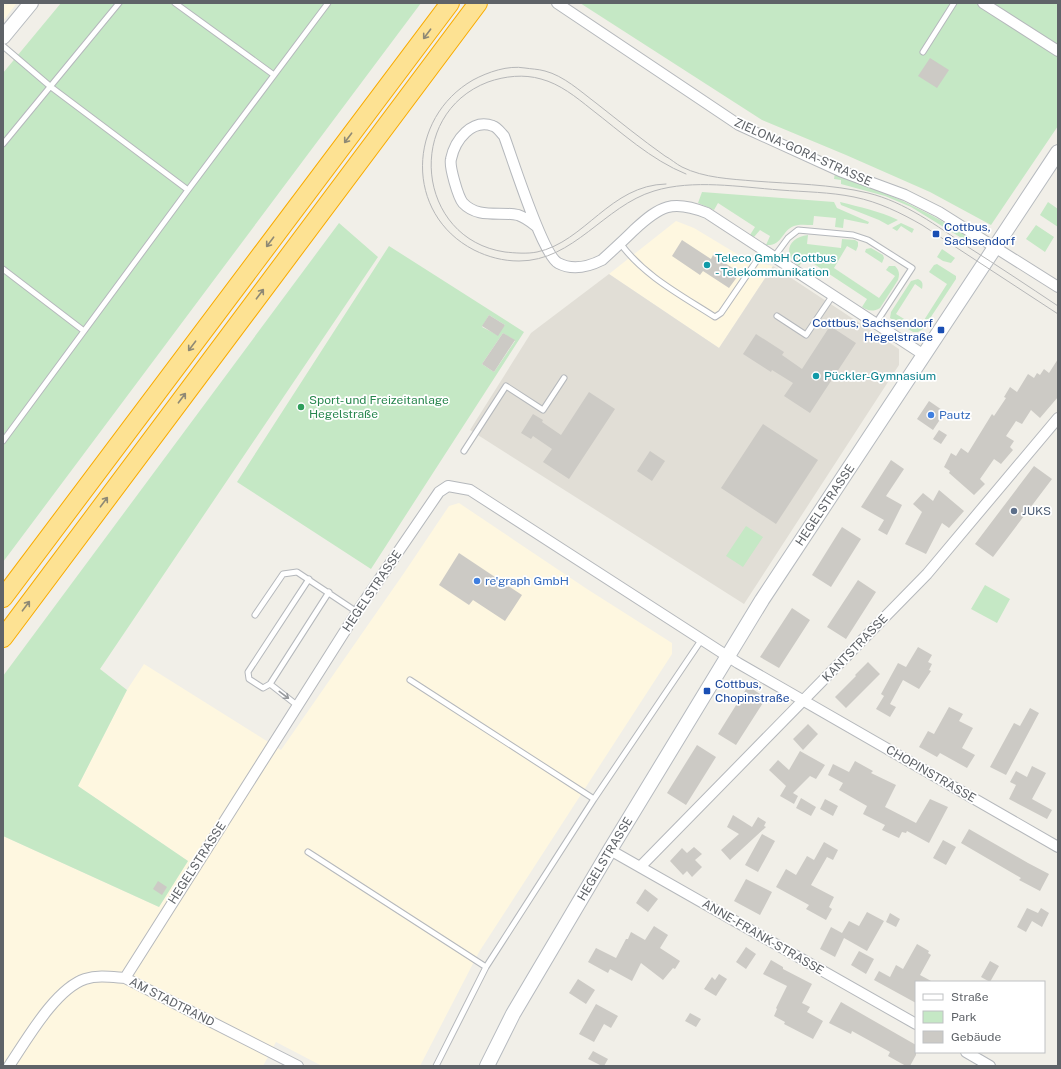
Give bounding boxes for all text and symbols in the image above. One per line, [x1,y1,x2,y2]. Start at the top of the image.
one-way arrow [422,29,431,40]
street label: ZIELONA-GORA-STRASSE [732,115,874,189]
one-way arrow [344,133,353,144]
place label: Cottbus, Sachsendorf [944,220,1015,248]
marker: Cottbus, Sachsendorf [931,229,941,239]
one-way arrow [266,237,275,248]
place label: Teleco GmbH Cottbus - Telekommunikation [715,251,836,279]
marker: Teleco GmbH Cottbus - Telekommunikation [702,260,712,270]
one-way arrow [256,289,264,300]
place label: Cottbus, Sachsendorf Hegelstraße [812,316,933,344]
marker: Cottbus, Sachsendorf Hegelstraße [936,325,946,335]
one-way arrow [188,340,197,351]
place label: Pückler-Gymnasium [824,369,936,383]
marker: Pückler-Gymnasium [811,371,821,381]
one-way arrow [178,393,186,404]
place label: Sport- und Freizeitanlage Hegelstraße [309,393,449,421]
marker: Sport- und Freizeitanlage Hegelstraße [296,402,306,412]
place label: Pautz [939,408,971,422]
marker: Pautz [926,410,936,420]
street label: HEGELSTRASSE [793,462,857,548]
one-way arrow [100,497,108,508]
place label: JUKS [1022,504,1051,518]
marker: JUKS [1009,506,1019,516]
street label: HEGELSTRASSE [340,548,404,634]
place label: re'graph GmbH [485,574,569,588]
marker: re'graph GmbH [472,576,482,586]
one-way arrow [22,601,31,612]
street label: KANTSTRASSE [819,611,891,685]
place label: Cottbus, Chopinstraße [715,677,790,705]
marker: Cottbus, Chopinstraße [702,686,712,696]
one-way arrow [278,691,289,699]
street label: CHOPINSTRASSE [884,743,978,805]
street label: HEGELSTRASSE [575,815,635,903]
street label: HEGELSTRASSE [165,819,229,907]
street label: ANNE-FRANK-STRASSE [700,896,826,978]
street label: AM STADTRAND [127,974,217,1030]
legend [915,981,1045,1053]
text: Straße [951,990,989,1004]
text: Park [951,1010,977,1024]
text: Gebäude [951,1030,1001,1044]

